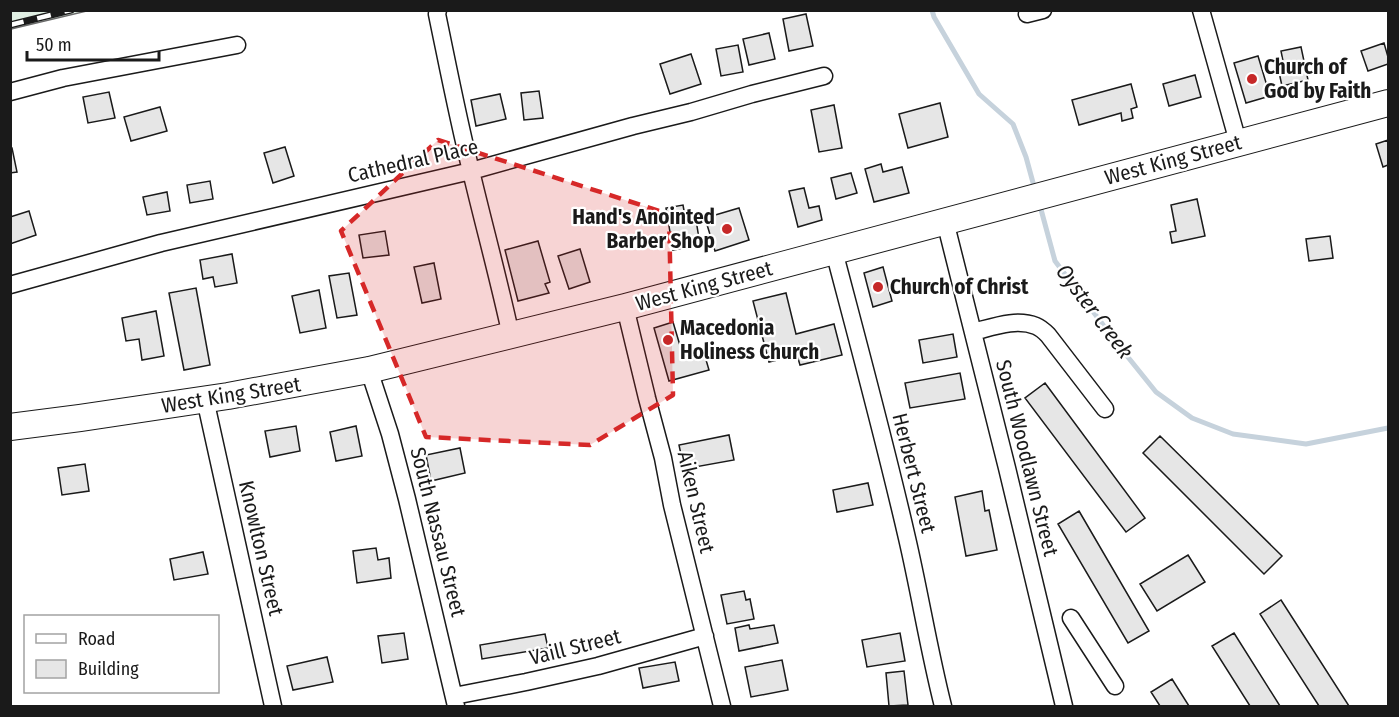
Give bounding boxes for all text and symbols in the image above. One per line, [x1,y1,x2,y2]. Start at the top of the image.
scale bar [27,24,159,62]
text: 50 m [36,34,72,56]
place label: Church of God by Faith [1264,54,1371,104]
marker: Church of God by Faith [1245,72,1259,86]
street label: West King Street [1102,129,1244,191]
street label: Cathedral Place [345,133,481,189]
place label: Hand's Anointed Barber Shop [572,204,715,254]
marker: Hand's Anointed Barber Shop [720,222,734,236]
street label: West King Street [633,255,775,317]
water label: Oyster Creek [1050,258,1139,364]
place label: Church of Christ [890,274,1029,300]
marker: Church of Christ [871,280,885,294]
place label: Macedonia Holiness Church [680,315,819,365]
marker: Macedonia Holiness Church [661,333,675,347]
street label: South Woodlawn Street [990,357,1064,559]
street label: West King Street [160,371,303,419]
street label: Herbert Street [887,410,941,536]
street label: South Nassau Street [404,445,472,620]
street label: Aiken Street [672,448,720,556]
street label: Knowlton Street [233,478,289,618]
legend [24,615,219,693]
street label: Vaill Street [527,623,623,671]
text: Road [78,628,115,650]
text: Building [78,658,139,680]

